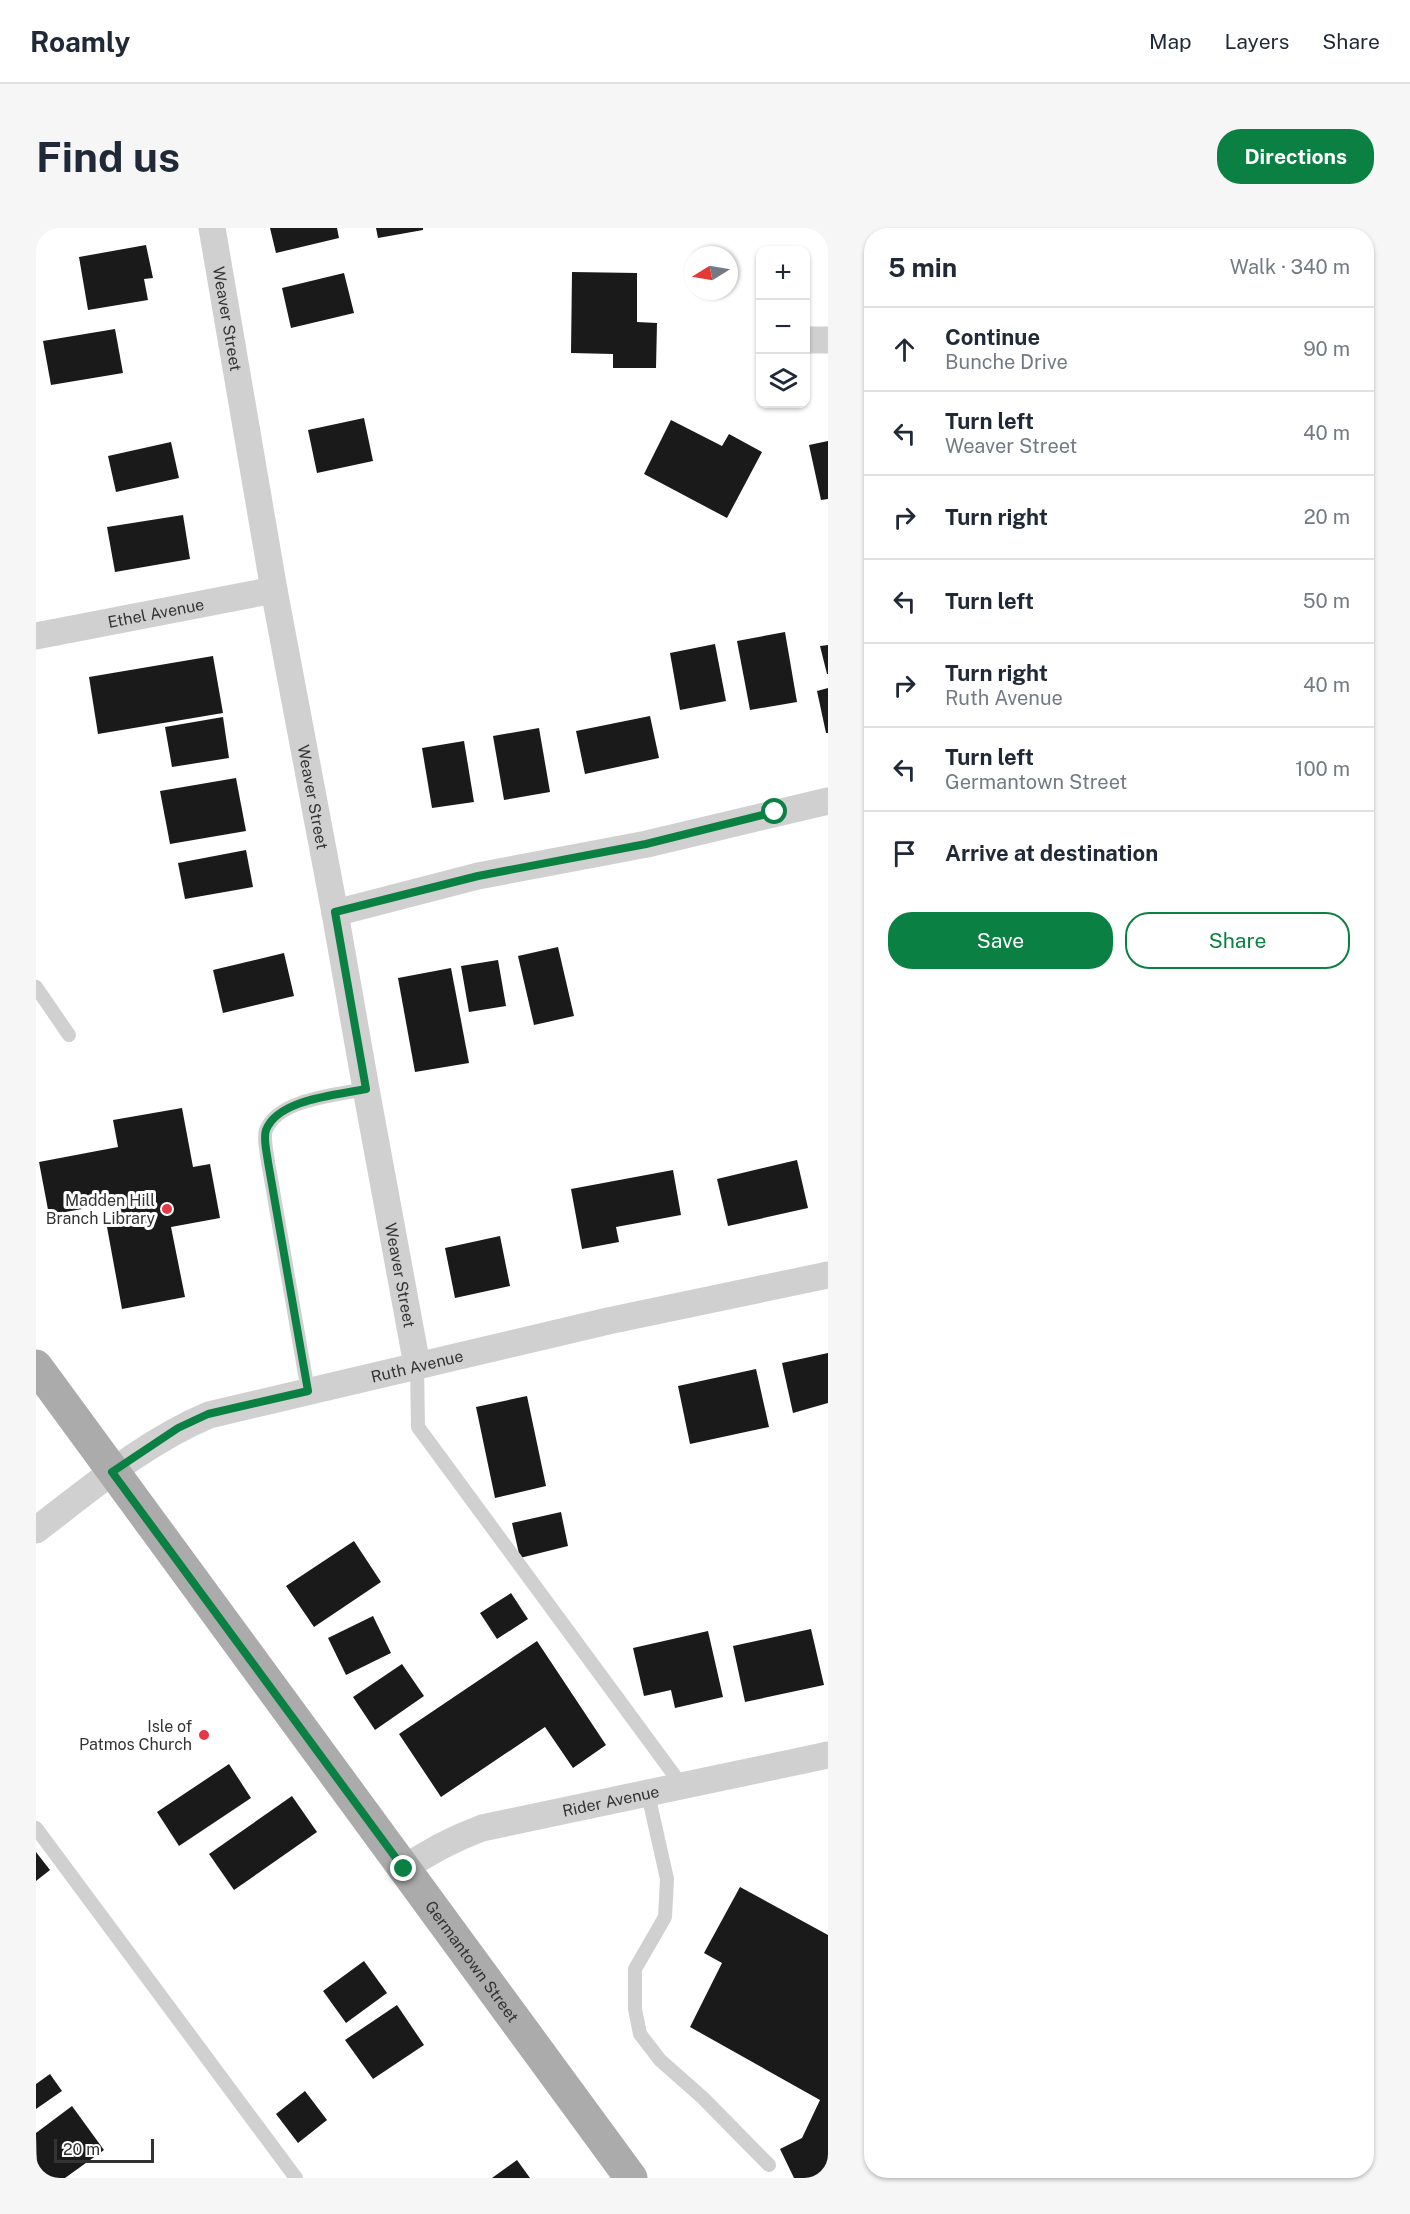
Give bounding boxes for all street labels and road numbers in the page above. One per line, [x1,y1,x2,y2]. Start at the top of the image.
street label: Weaver Street [209,265,246,373]
street label: Ethel Avenue [106,594,206,631]
street label: Weaver Street [294,743,332,851]
street label: Weaver Street [381,1221,419,1329]
street label: Ruth Avenue [369,1346,465,1386]
street label: Rider Avenue [561,1781,661,1820]
street label: Germantown Street [421,1897,523,2026]

